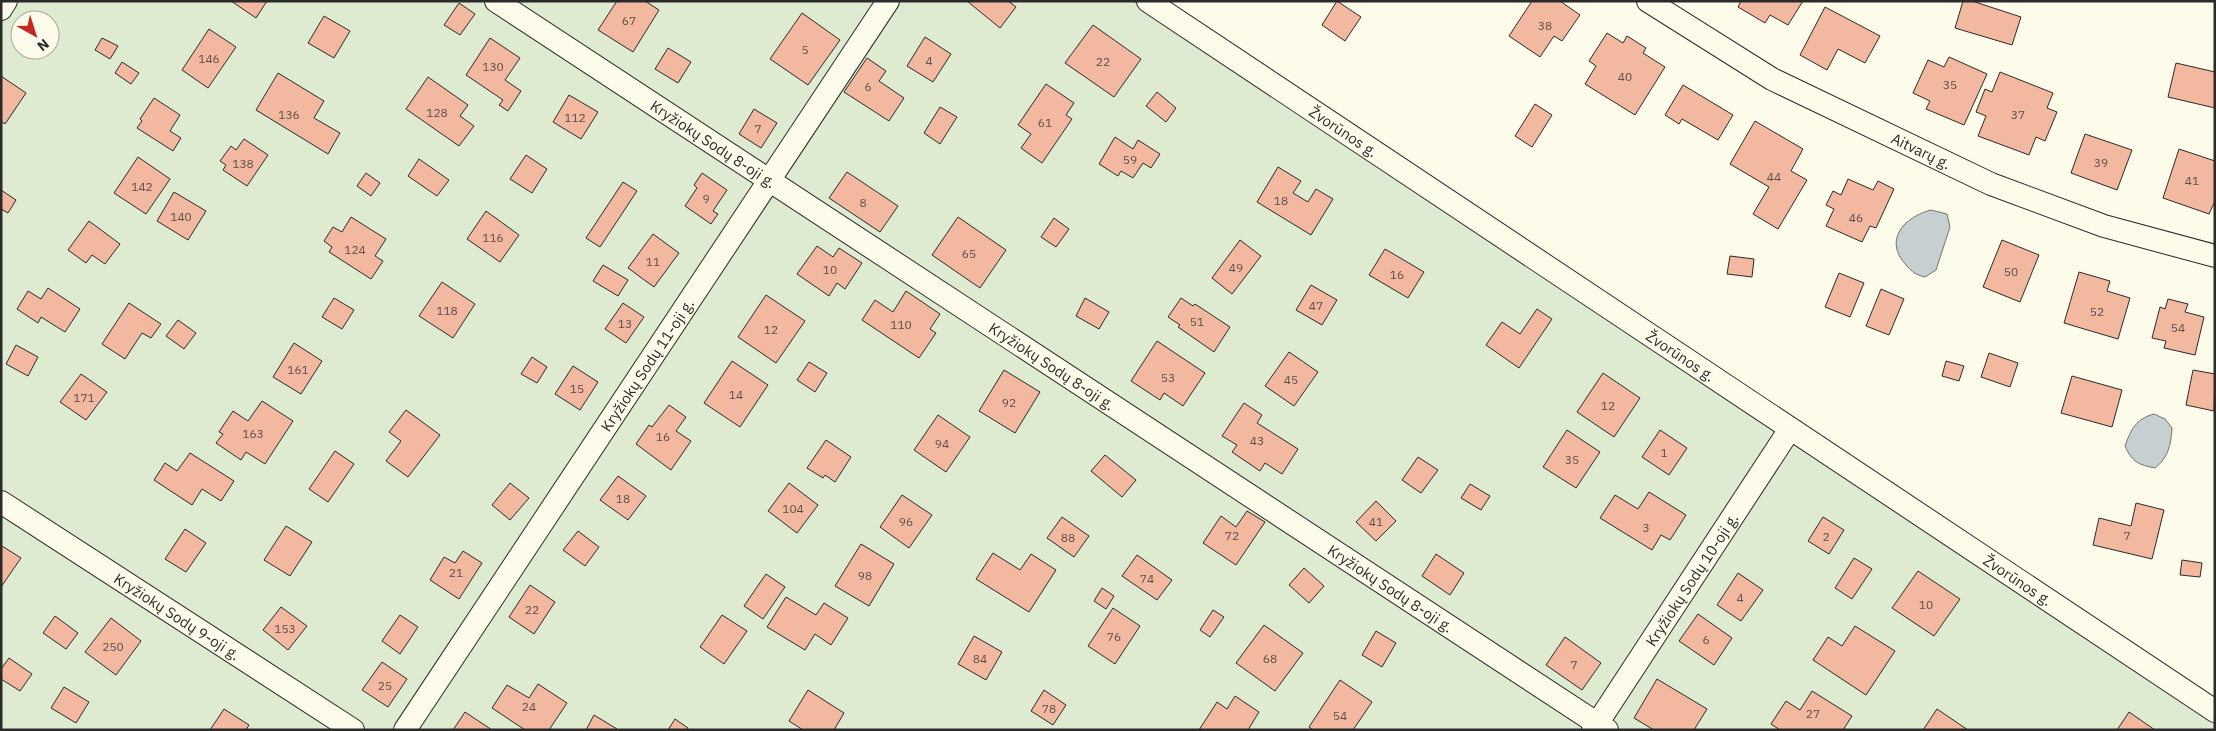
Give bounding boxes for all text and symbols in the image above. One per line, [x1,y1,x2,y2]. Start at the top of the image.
north arrow [10,10,60,60]
house number: 67 [622,13,636,28]
house number: 38 [1538,18,1552,33]
text: N [34,35,53,55]
house number: 5 [801,42,809,57]
house number: 146 [198,51,220,66]
house number: 4 [925,53,933,68]
house number: 22 [1096,54,1110,69]
house number: 130 [482,59,504,74]
house number: 40 [1618,69,1632,84]
house number: 35 [1943,77,1957,92]
house number: 6 [864,79,872,94]
street label: Kryžiokų Sodų 8-oji g. [647,96,780,192]
street label: Žvorūnos g. [1306,102,1382,161]
house number: 128 [426,105,448,120]
house number: 136 [278,107,300,122]
house number: 37 [2011,107,2025,122]
house number: 112 [564,110,586,125]
house number: 61 [1038,115,1052,130]
house number: 7 [754,121,762,136]
street label: Aitvarų g. [1888,128,1954,173]
house number: 59 [1123,152,1137,167]
house number: 39 [2094,155,2108,170]
house number: 138 [232,156,254,171]
house number: 44 [1767,169,1781,184]
house number: 41 [2185,173,2199,188]
house number: 142 [131,179,153,194]
house number: 9 [702,191,710,206]
house number: 18 [1274,193,1288,208]
house number: 8 [859,195,867,210]
house number: 140 [170,209,192,224]
house number: 46 [1849,210,1863,225]
house number: 116 [482,230,504,245]
house number: 124 [344,242,366,257]
house number: 65 [962,246,976,261]
house number: 11 [646,254,660,269]
house number: 49 [1229,260,1243,275]
house number: 10 [823,262,837,277]
house number: 50 [2004,264,2018,279]
house number: 16 [1390,267,1404,282]
street label: Kryžiokų Sodų 11-oji g. [596,295,698,435]
house number: 47 [1309,298,1323,313]
house number: 118 [436,303,458,318]
house number: 52 [2090,304,2104,319]
house number: 51 [1190,314,1204,329]
house number: 13 [618,316,632,331]
house number: 110 [890,317,912,332]
street label: Kryžiokų Sodų 8-oji g. [986,318,1118,414]
house number: 54 [2171,320,2185,335]
house number: 12 [764,322,778,337]
street label: Žvorūnos g. [1643,326,1719,385]
house number: 161 [287,362,309,377]
house number: 53 [1161,370,1175,385]
house number: 45 [1284,372,1298,387]
house number: 15 [570,381,584,396]
house number: 14 [729,387,743,402]
house number: 171 [73,390,95,405]
house number: 92 [1002,395,1016,410]
house number: 12 [1601,398,1615,413]
house number: 163 [242,426,264,441]
house number: 16 [656,429,670,444]
house number: 43 [1250,433,1264,448]
house number: 94 [935,436,949,451]
house number: 1 [1660,445,1668,460]
house number: 35 [1565,452,1579,467]
house number: 18 [616,491,630,506]
house number: 104 [782,501,804,516]
street label: Kryžiokų Sodų 10-oji g. [1641,509,1742,650]
house number: 96 [899,514,913,529]
house number: 41 [1369,514,1383,529]
house number: 3 [1642,520,1650,535]
house number: 72 [1225,528,1239,543]
house number: 7 [2123,528,2131,543]
house number: 2 [1822,529,1830,544]
house number: 88 [1061,530,1075,545]
street label: Kryžiokų Sodų 8-oji g. [1324,540,1457,636]
street label: Žvorūnos g. [1980,550,2056,610]
house number: 21 [449,565,463,580]
street label: Kryžiokų Sodų 9-oji g. [111,568,244,664]
house number: 98 [858,568,872,583]
house number: 74 [1140,571,1154,586]
house number: 4 [1736,590,1744,605]
house number: 10 [1919,597,1933,612]
house number: 22 [525,602,539,617]
house number: 153 [274,621,296,636]
house number: 76 [1107,629,1121,644]
house number: 6 [1702,632,1710,647]
house number: 250 [102,639,124,654]
house number: 84 [973,651,987,666]
house number: 68 [1263,651,1277,666]
house number: 7 [1570,657,1578,672]
house number: 25 [378,678,392,693]
house number: 24 [522,699,536,714]
house number: 78 [1042,701,1056,716]
house number: 27 [1806,706,1820,721]
house number: 54 [1333,708,1347,723]

